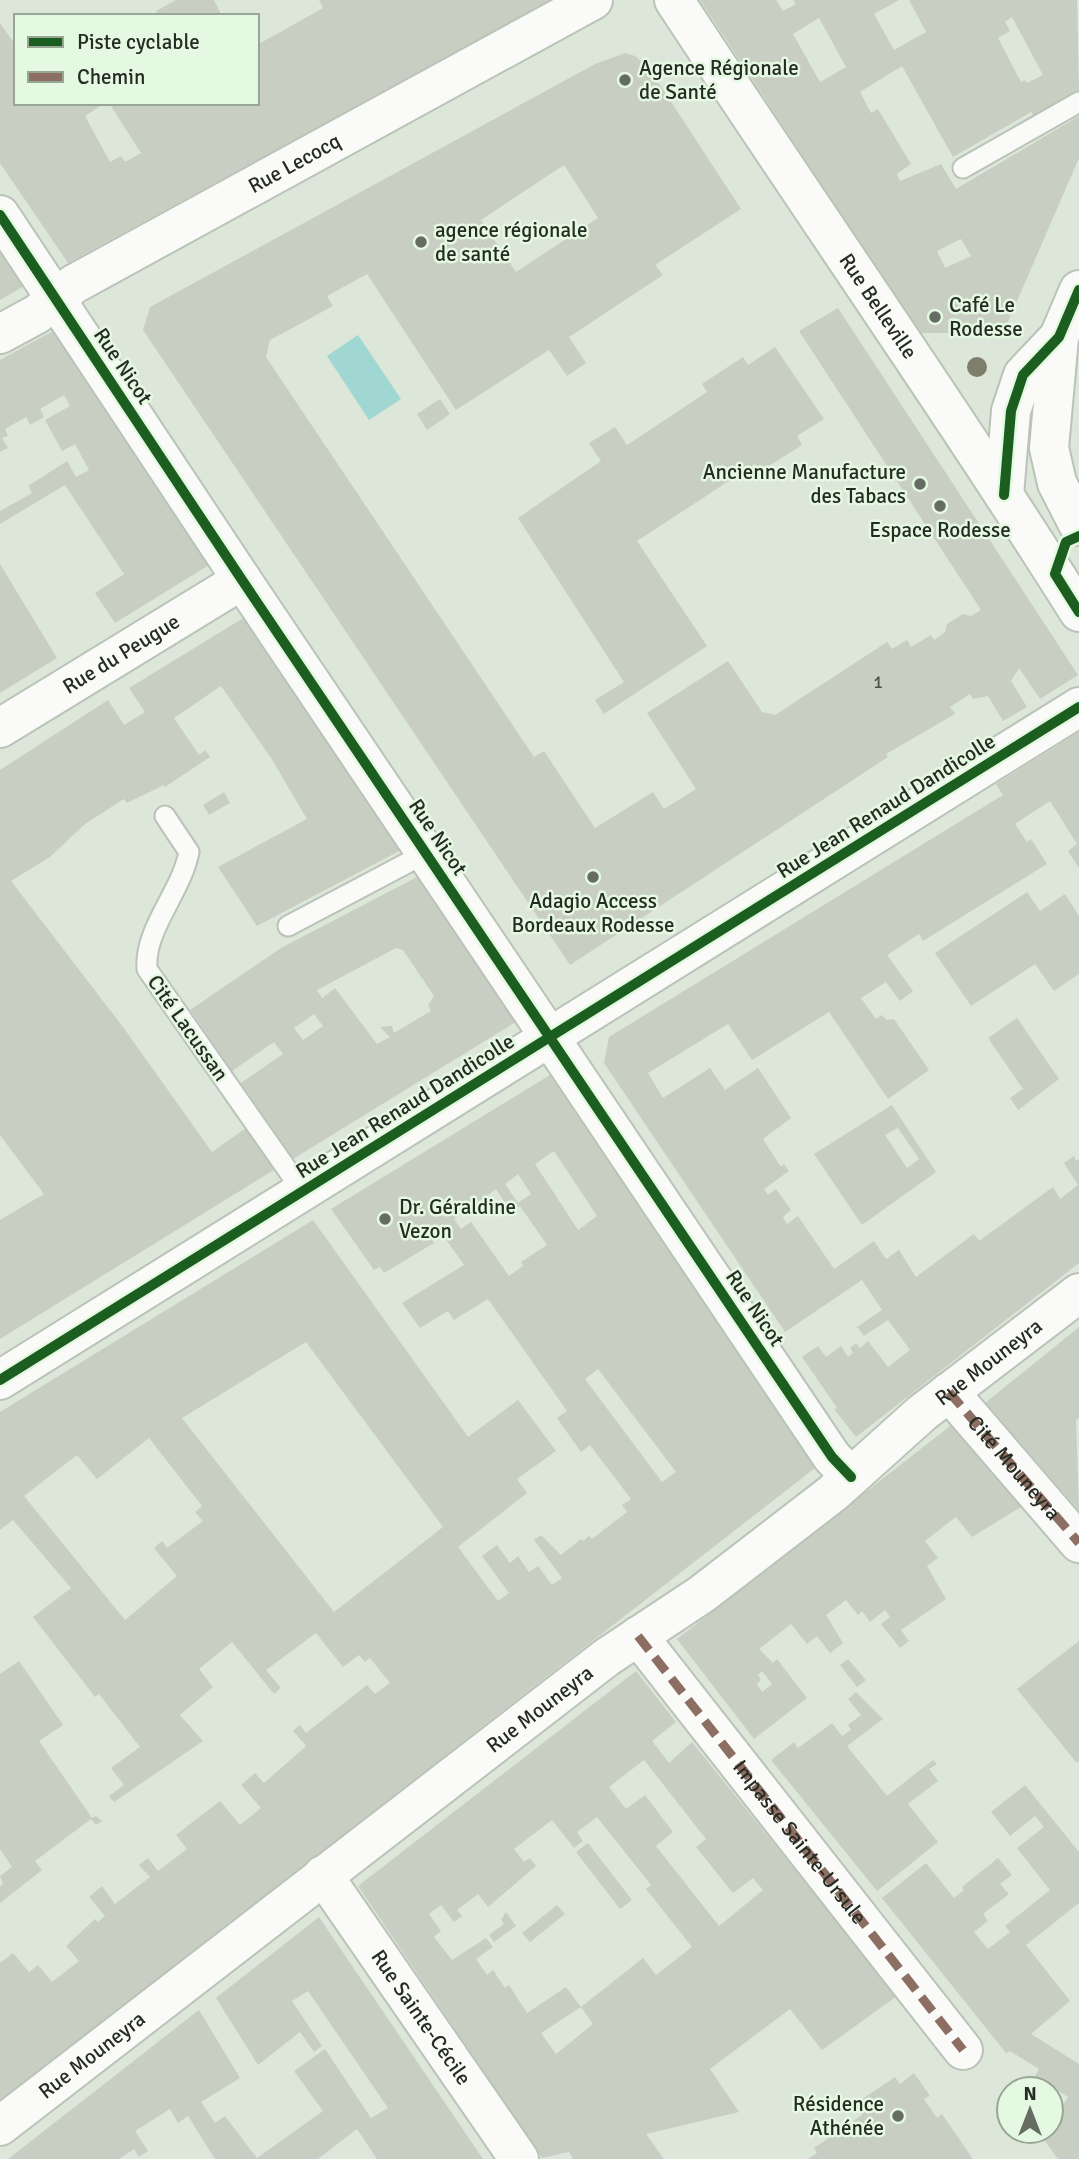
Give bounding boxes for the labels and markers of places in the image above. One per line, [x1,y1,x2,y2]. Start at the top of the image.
place label: Agence Régionale de Santé [639,55,799,105]
marker: Agence Régionale de Santé [617,72,633,88]
place label: agence régionale de santé [435,217,588,267]
marker: agence régionale de santé [413,234,429,250]
place label: Café Le Rodesse [949,292,1023,342]
marker: Café Le Rodesse [927,309,943,325]
place label: Ancienne Manufacture des Tabacs [703,459,906,509]
marker: Ancienne Manufacture des Tabacs [912,476,928,492]
marker: Espace Rodesse [932,498,948,514]
place label: Espace Rodesse [869,517,1011,543]
marker: Adagio Access Bordeaux Rodesse [585,869,601,885]
place label: Adagio Access Bordeaux Rodesse [511,888,675,938]
place label: Dr. Géraldine Vezon [399,1194,516,1244]
marker: Dr. Géraldine Vezon [377,1211,393,1227]
place label: Résidence Athénée [793,2091,884,2141]
marker: Résidence Athénée [890,2108,906,2124]

